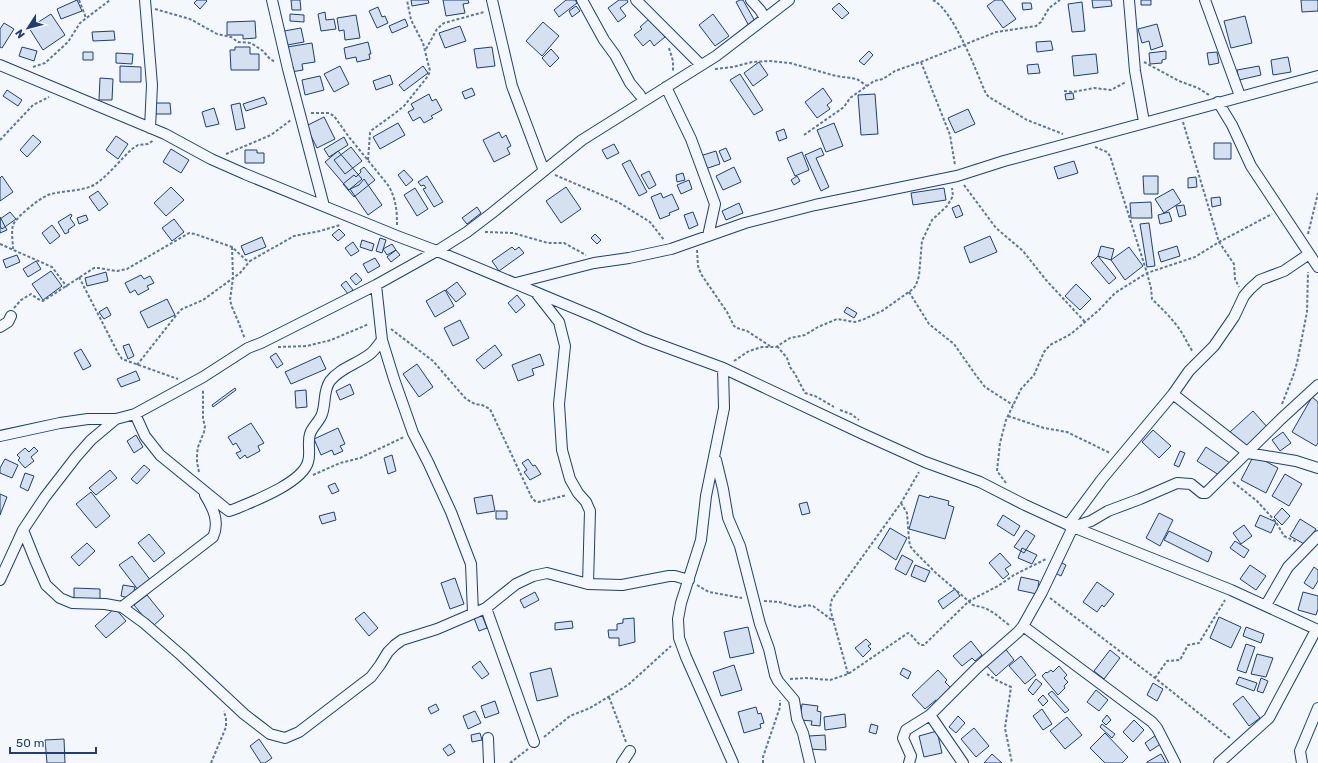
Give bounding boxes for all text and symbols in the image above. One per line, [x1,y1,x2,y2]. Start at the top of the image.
north arrow [8,8,48,48]
text: N [13,26,28,41]
scale bar [10,729,96,755]
text: 50 m [16,736,44,750]

